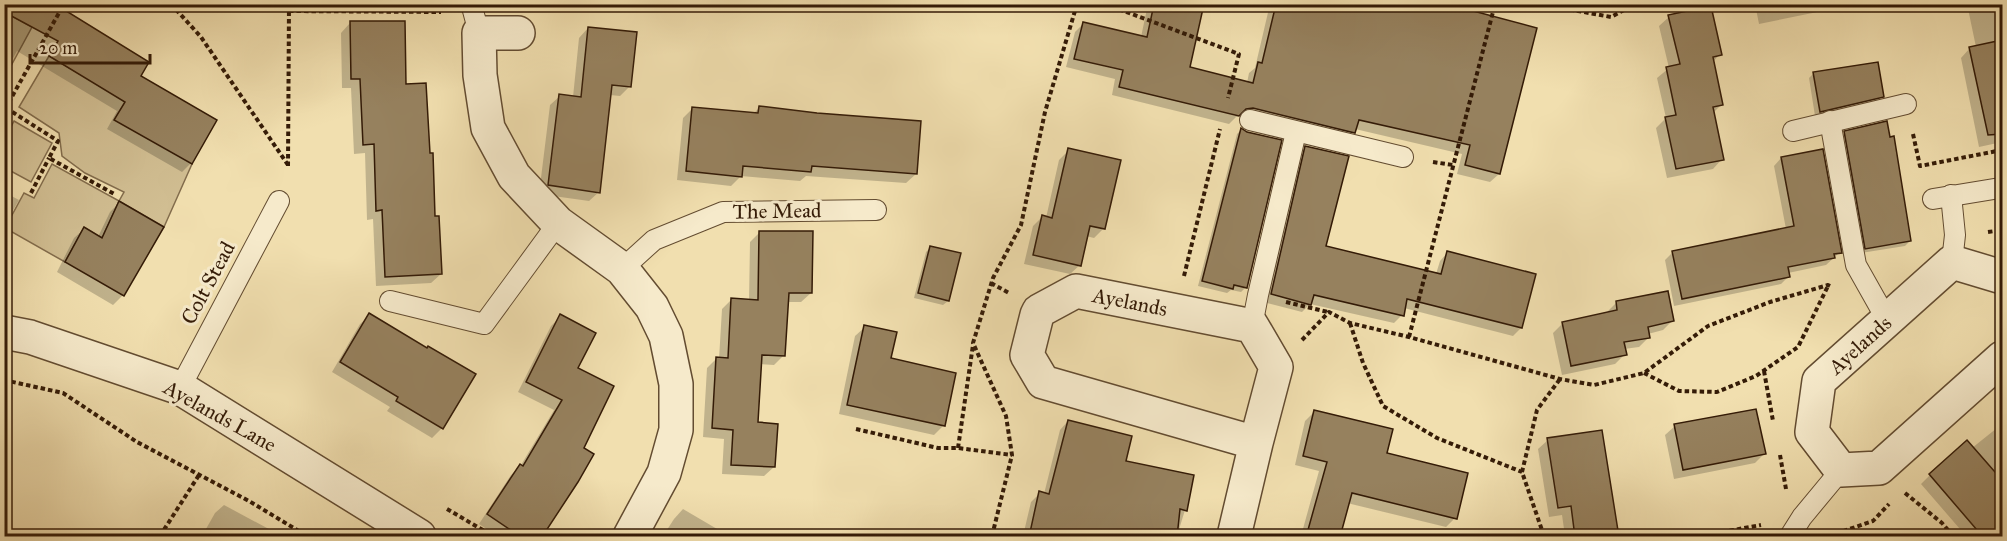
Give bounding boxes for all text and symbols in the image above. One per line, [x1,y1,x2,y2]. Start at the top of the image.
scale bar [30,27,150,65]
text: 20 m [39,37,77,59]
street label: The Mead [732,197,822,225]
street label: Colt Stead [175,237,241,329]
street label: Ayelands [1089,282,1170,322]
street label: Ayelands [1822,310,1897,381]
street label: Ayelands Lane [158,374,281,458]

